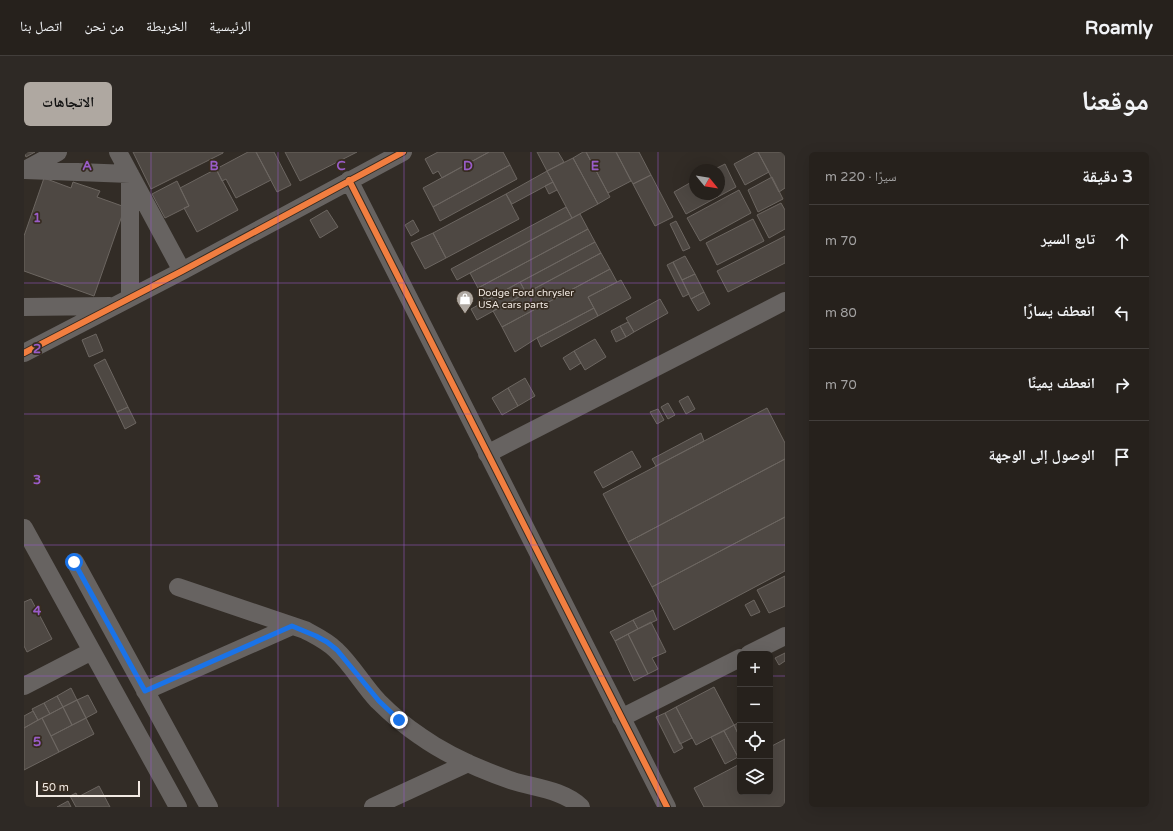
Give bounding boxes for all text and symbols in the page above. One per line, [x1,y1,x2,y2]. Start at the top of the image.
text: Roamly [1085,17,1153,39]
text: اتصل بنا [20,18,62,35]
text: من نحن [84,18,124,35]
text: الخريطة [146,18,187,35]
text: الرئيسية [209,18,251,35]
button: الاتجاهات [24,82,112,126]
text: موقعنا [1081,84,1149,118]
text: A [82,158,92,174]
text: B [209,158,219,174]
text: C [336,158,346,174]
text: D [463,158,473,174]
text: E [591,158,599,174]
north arrow [689,164,725,200]
text: 3 دقيقة [1082,166,1133,187]
text: سيرًا · 220 m [825,169,897,185]
text: 1 [33,210,41,226]
text: تابع السير [1041,230,1095,248]
icon: ahead [1111,230,1133,252]
text: 70 m [825,233,857,249]
place label: Dodge Ford chrysler USA cars parts [478,287,574,311]
shop icon: Dodge Ford chrysler USA cars parts [455,289,475,314]
text: انعطف يسارًا [1023,302,1095,320]
icon: left [1111,302,1133,324]
text: 80 m [825,305,857,321]
text: 2 [33,341,41,357]
text: انعطف يمينًا [1027,374,1095,392]
icon: right [1111,374,1133,396]
text: 70 m [825,377,857,393]
text: الوصول إلى الوجهة [989,446,1095,464]
icon: arrive [1111,446,1133,468]
text: 3 [33,472,41,488]
route start [65,553,83,571]
text: 4 [33,603,42,619]
map controls [737,651,773,795]
button: + [737,651,773,687]
button: − [737,687,773,723]
route end [390,711,408,729]
button: locate [737,723,773,759]
text: 5 [33,734,41,750]
button: layers [737,759,773,795]
scale bar [36,779,140,798]
text: 50 m [42,781,69,794]

